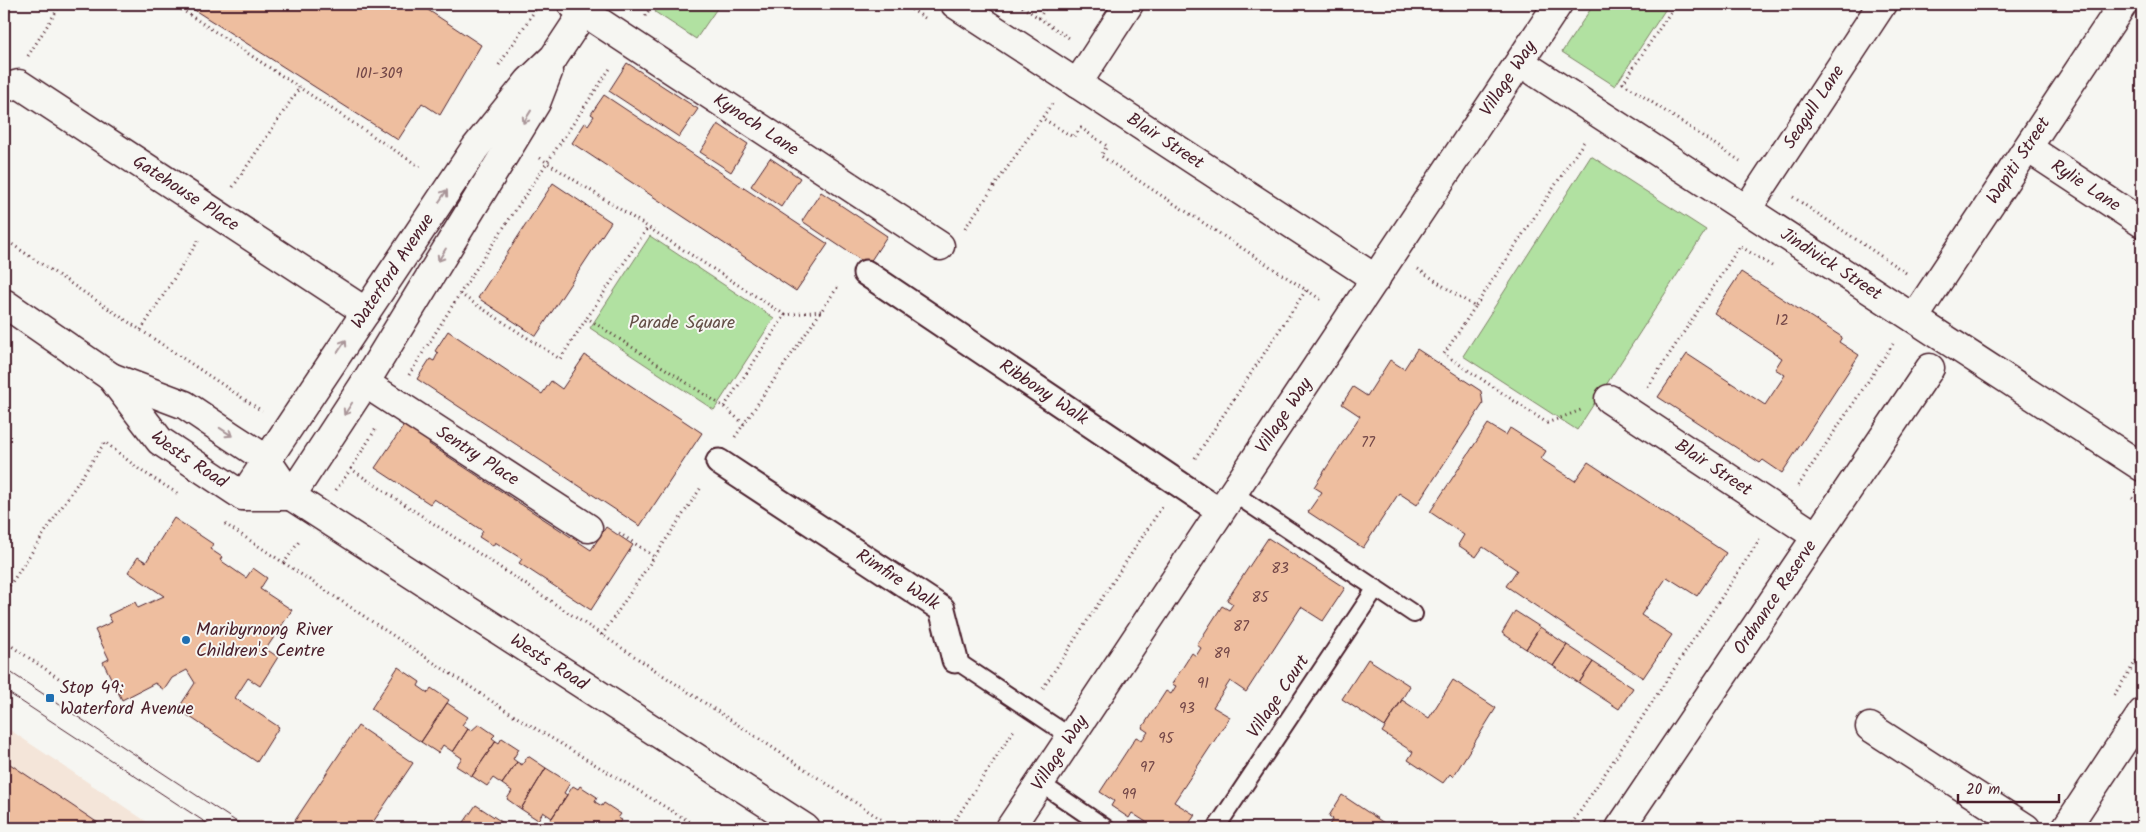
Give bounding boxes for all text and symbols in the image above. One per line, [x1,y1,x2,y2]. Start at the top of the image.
street label: Village Way [1472,34,1545,122]
street label: Seagull Lane [1776,59,1852,155]
house number: 101-309 [355,62,403,86]
street label: Kynoch Lane [707,86,805,164]
street label: Blair Street [1121,105,1211,178]
one-way arrow [522,109,532,123]
street label: Wapiti Street [1979,110,2059,210]
street label: Gatehouse Place [126,148,245,239]
street label: Rylie Lane [2045,152,2127,220]
one-way arrow [438,190,448,204]
street label: Waterford Avenue [344,208,442,335]
street label: Jindivick Street [1774,220,1889,309]
one-way arrow [437,248,447,262]
park label: Parade Square [629,309,735,338]
house number: 12 [1775,309,1789,333]
one-way arrow [338,339,348,353]
street label: Ribbony Walk [993,352,1095,433]
street label: Village Way [1248,372,1320,460]
one-way arrow [343,402,354,416]
street label: Sentry Place [430,418,525,494]
street label: Wests Road [143,425,234,497]
one-way arrow [218,427,232,437]
house number: 77 [1361,431,1376,455]
street label: Blair Street [1669,432,1759,505]
street label: Ordnance Reserve [1726,534,1825,661]
street label: Rimfire Walk [850,541,946,618]
house number: 83 [1271,557,1289,581]
house number: 85 [1251,586,1269,610]
house number: 87 [1233,615,1250,639]
place label: Maribyrnong River Children's Centre [196,616,333,666]
street label: Wests Road [504,626,594,699]
marker: Maribyrnong River Children's Centre [180,634,192,646]
house number: 89 [1214,642,1231,666]
street label: Village Court [1240,648,1318,745]
house number: 91 [1197,672,1209,696]
place label: Stop 49: Waterford Avenue [60,674,194,724]
marker: Stop 49: Waterford Avenue [44,692,56,704]
house number: 93 [1179,697,1195,721]
street label: Village Way [1024,709,1096,797]
house number: 95 [1158,727,1175,751]
house number: 97 [1140,756,1155,780]
scale bar [1958,772,2060,804]
text: 20 m [1966,778,2000,802]
house number: 99 [1122,783,1137,807]

